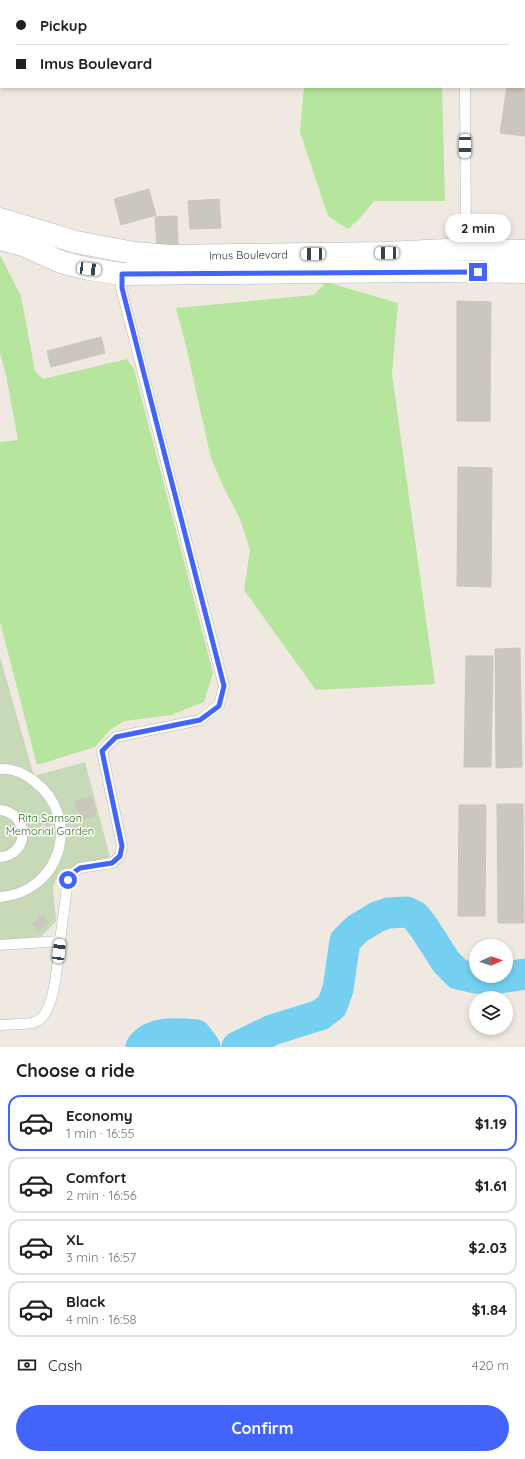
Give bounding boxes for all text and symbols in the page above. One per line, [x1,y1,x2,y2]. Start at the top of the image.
text: Pickup [40,16,87,35]
text: Imus Boulevard [40,54,152,73]
car [459,134,471,158]
callout: 2 min [445,214,511,242]
text: 2 min [461,220,495,236]
street label: Imus Boulevard [209,247,288,262]
car [375,247,399,259]
car [301,248,325,260]
car [76,262,102,276]
route end [469,263,487,281]
park label: Rita Samson Memorial Garden [6,811,94,838]
route start [59,871,77,889]
car [52,938,66,964]
north arrow [469,939,513,983]
map controls [469,939,513,1035]
button: layers [469,991,513,1035]
text: Choose a ride [16,1059,135,1082]
icon: car [18,1105,54,1141]
text: Economy [66,1106,133,1125]
text: $1.19 [475,1114,507,1133]
text: 1 min · 16:55 [66,1125,135,1141]
icon: car [18,1167,54,1203]
text: Comfort [66,1168,127,1187]
text: $1.61 [475,1176,507,1195]
text: 2 min · 16:56 [66,1187,137,1203]
icon: car [18,1229,54,1265]
text: XL [66,1230,84,1249]
text: $2.03 [469,1238,507,1257]
text: 3 min · 16:57 [66,1249,136,1265]
icon: car [18,1291,54,1327]
text: Black [66,1292,106,1311]
text: $1.84 [471,1300,507,1319]
text: 4 min · 16:58 [66,1311,137,1327]
icon: cash [16,1354,38,1376]
text: Cash [48,1356,82,1375]
text: 420 m [472,1357,509,1373]
button: Confirm [16,1405,509,1451]

